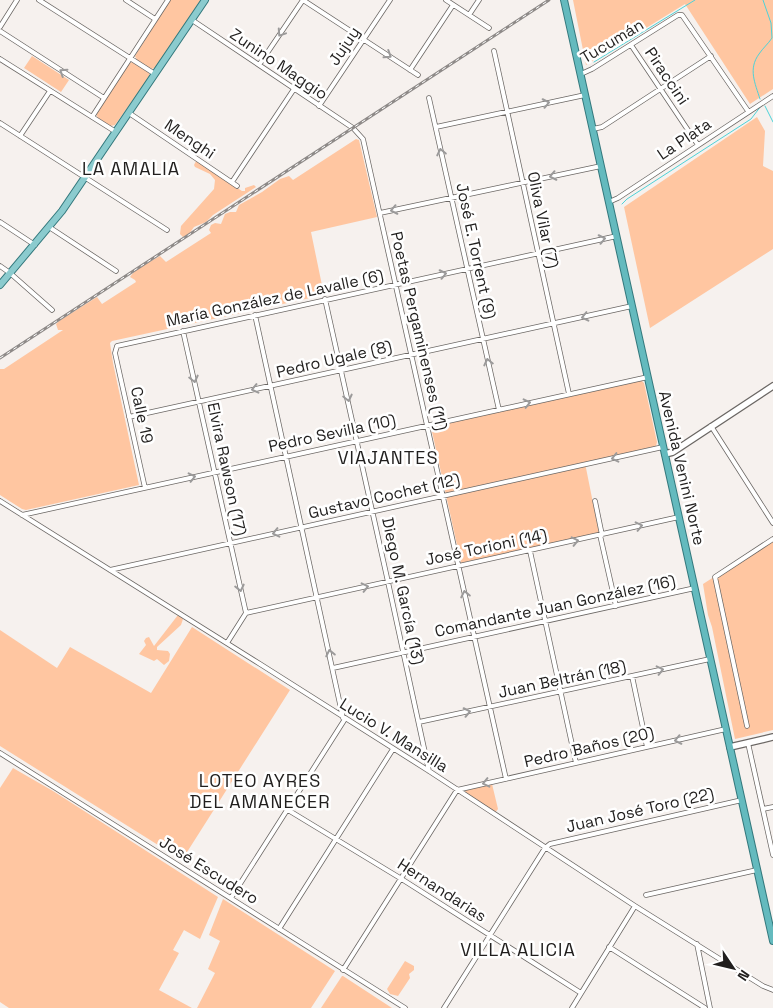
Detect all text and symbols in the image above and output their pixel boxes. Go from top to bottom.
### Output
street label: Tucumán [577,14,647,68]
street label: Jujuy [323,23,365,69]
street label: Zunino Maggio [226,24,332,104]
one-way arrow [278,27,287,36]
street label: Piraccini [640,43,694,109]
one-way arrow [382,49,391,59]
one-way arrow [60,68,69,78]
one-way arrow [542,98,550,109]
street label: La Plata [653,113,715,165]
street label: Menghi [160,114,220,164]
one-way arrow [437,148,447,157]
district label: LA AMALIA [82,157,180,180]
street label: Oliva Vilar (7) [523,170,563,270]
one-way arrow [549,170,558,181]
street label: José E. Torrent (9) [451,181,501,321]
one-way arrow [390,204,399,215]
street label: Poetas Pergaminenses (11) [386,229,452,433]
one-way arrow [598,234,606,245]
street label: María González de Lavalle (6) [164,265,386,331]
one-way arrow [439,269,448,280]
one-way arrow [580,311,589,322]
street label: Pedro Ugale (8) [274,335,394,383]
one-way arrow [483,358,494,367]
one-way arrow [188,374,199,383]
one-way arrow [250,383,259,394]
street label: Calle 19 [126,385,158,445]
street label: Avenida Venini Norte [654,389,710,547]
one-way arrow [342,394,353,403]
one-way arrow [522,399,531,409]
street label: Elvira Rawson (17) [203,400,251,538]
street label: Pedro Sevilla (10) [266,409,398,457]
district label: VIAJANTES [337,446,439,469]
one-way arrow [611,452,620,463]
street label: Gustavo Cochet (12) [306,468,462,524]
one-way arrow [188,472,197,483]
street label: Diego M. García (13) [377,515,429,667]
one-way arrow [635,521,644,532]
street label: José Torioni (14) [423,524,549,570]
one-way arrow [272,527,280,537]
one-way arrow [570,536,579,547]
street label: Comandante Juan González (16) [433,570,677,642]
one-way arrow [361,582,370,593]
one-way arrow [234,584,245,593]
one-way arrow [460,590,471,599]
one-way arrow [325,648,336,657]
street label: Juan Beltrán (18) [496,655,628,703]
one-way arrow [655,666,664,676]
street label: Lucio V. Mansilla [336,693,452,777]
one-way arrow [462,708,471,718]
street label: Pedro Baños (20) [522,722,656,772]
one-way arrow [674,734,683,745]
district label: LOTEO AYRES DEL AMANECER [189,769,331,813]
one-way arrow [481,777,490,788]
street label: Juan José Toro (22) [564,783,716,837]
street label: José Escudero [155,831,263,909]
street label: Hernandarias [394,853,490,927]
district label: VILLA ALICIA [460,938,576,961]
north arrow [708,943,758,993]
text: N [734,966,754,984]

